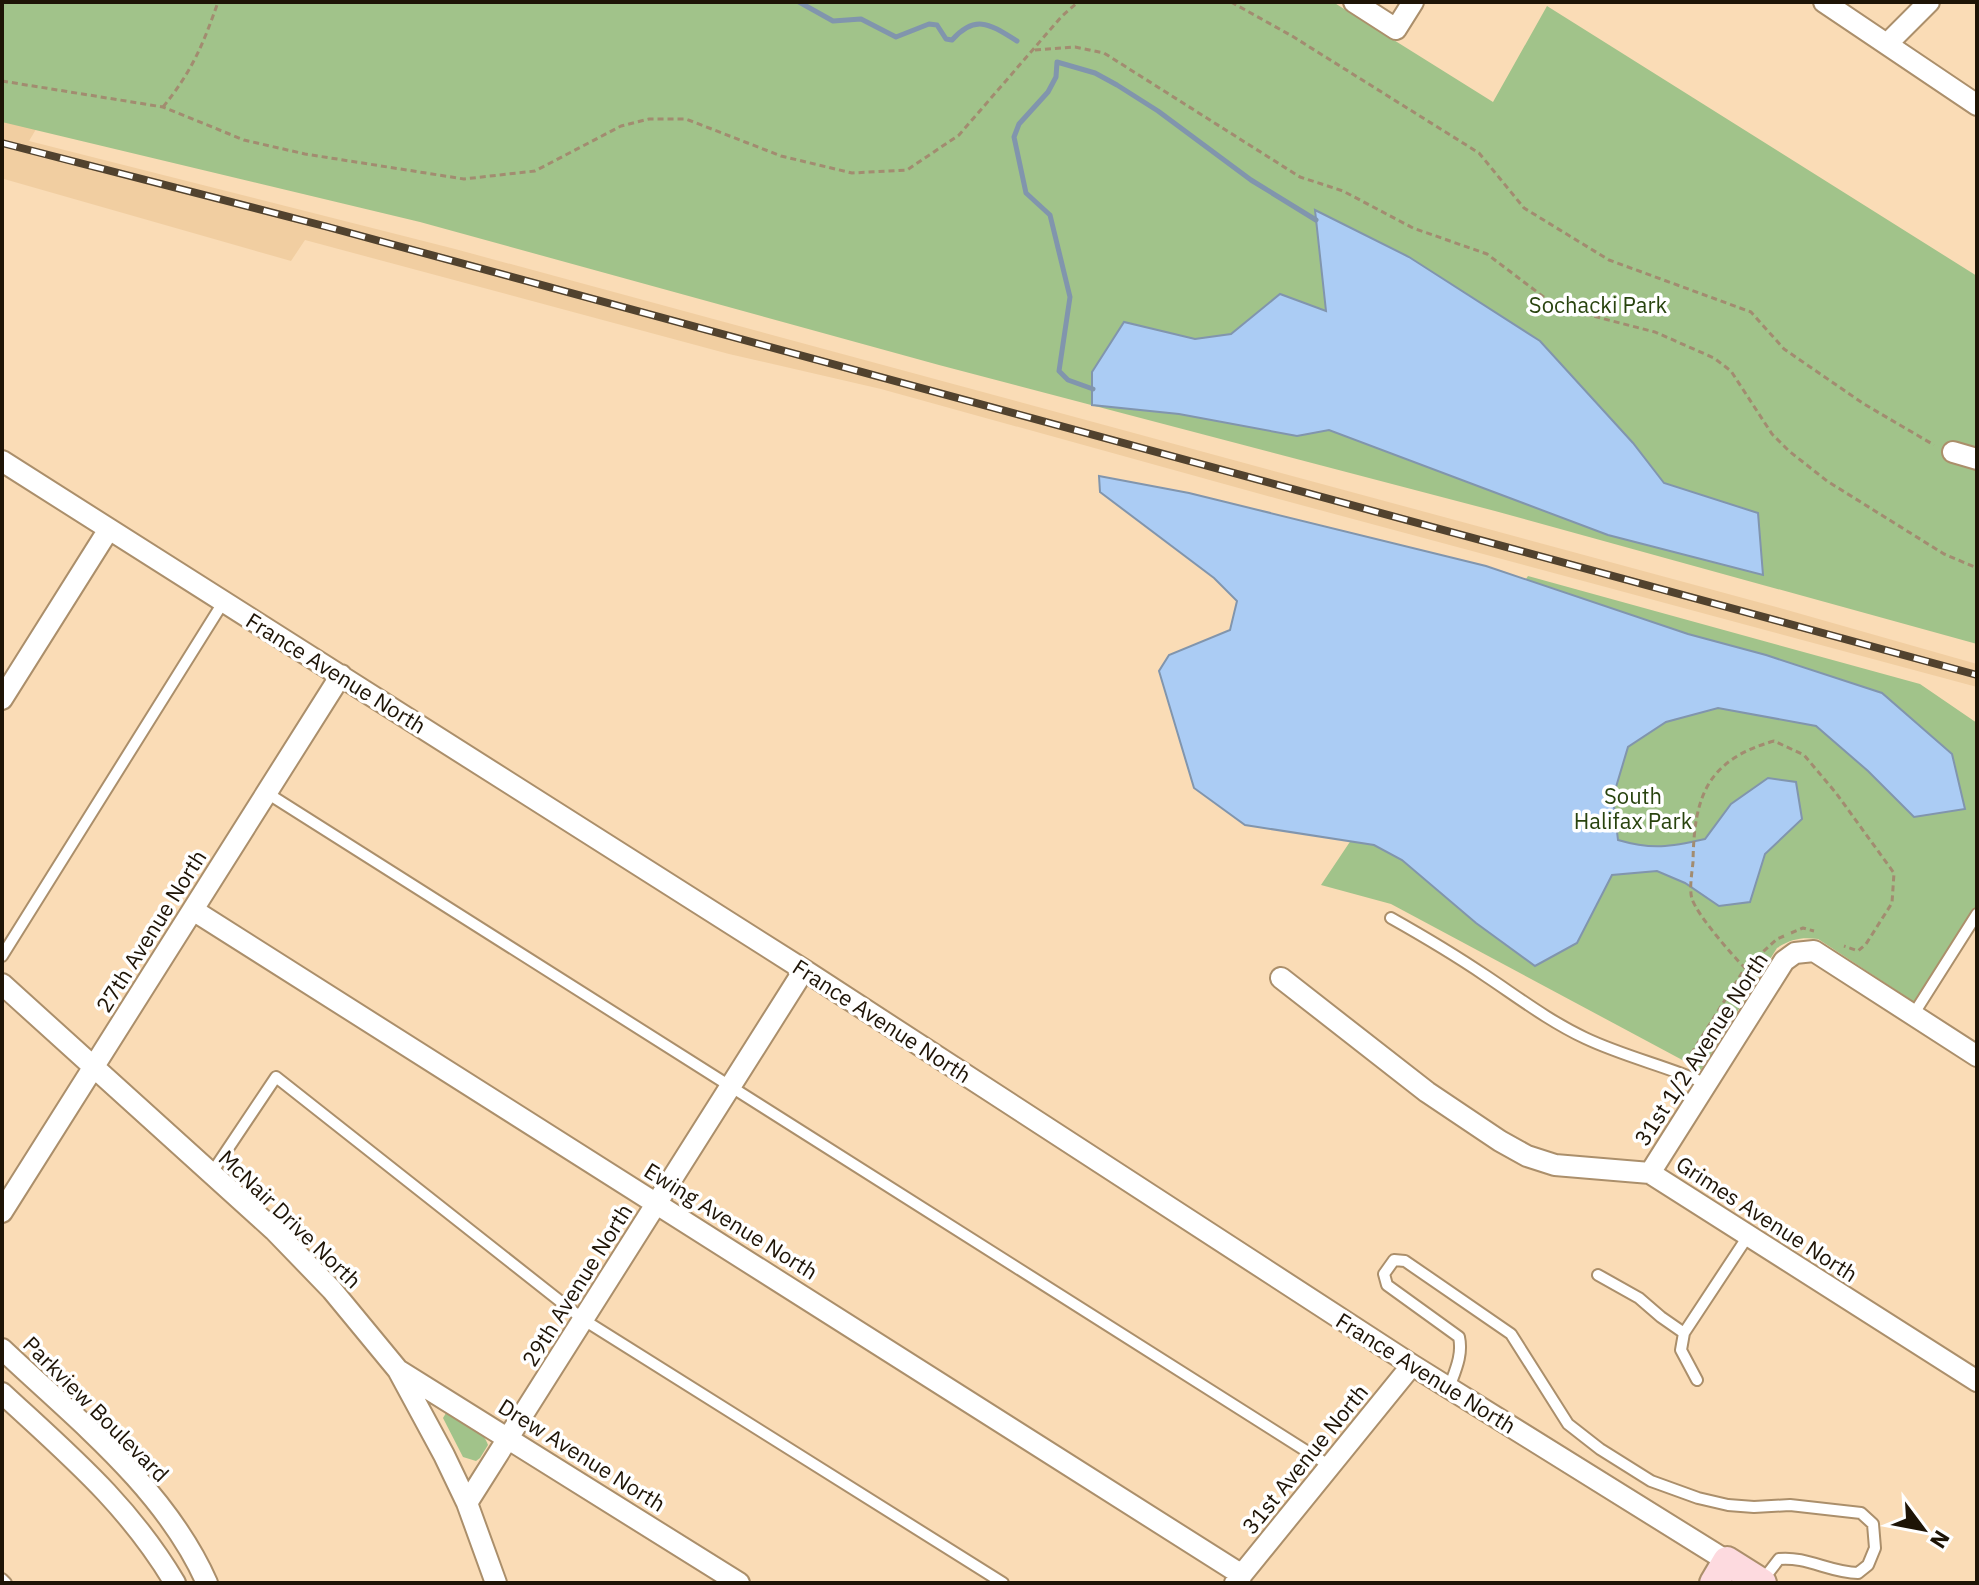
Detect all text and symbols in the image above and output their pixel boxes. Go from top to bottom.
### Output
park label: Sochacki Park [1529,290,1668,319]
street label: France Avenue North [241,605,432,740]
park label: South Halifax Park [1574,781,1693,835]
street label: 27th Avenue North [89,844,212,1018]
street label: 31st 1/2 Avenue North [1627,947,1774,1151]
street label: France Avenue North [787,952,977,1089]
street label: McNair Drive North [213,1143,368,1294]
street label: Grimes Avenue North [1671,1149,1864,1288]
street label: Ewing Avenue North [639,1155,824,1286]
street label: 29th Avenue North [515,1198,638,1372]
street label: France Avenue North [1331,1305,1522,1440]
street label: Parkview Boulevard [17,1330,175,1488]
street label: 31st Avenue North [1235,1378,1374,1540]
street label: Drew Avenue North [493,1391,671,1518]
north arrow [1883,1489,1963,1569]
text: N [1924,1525,1957,1554]

